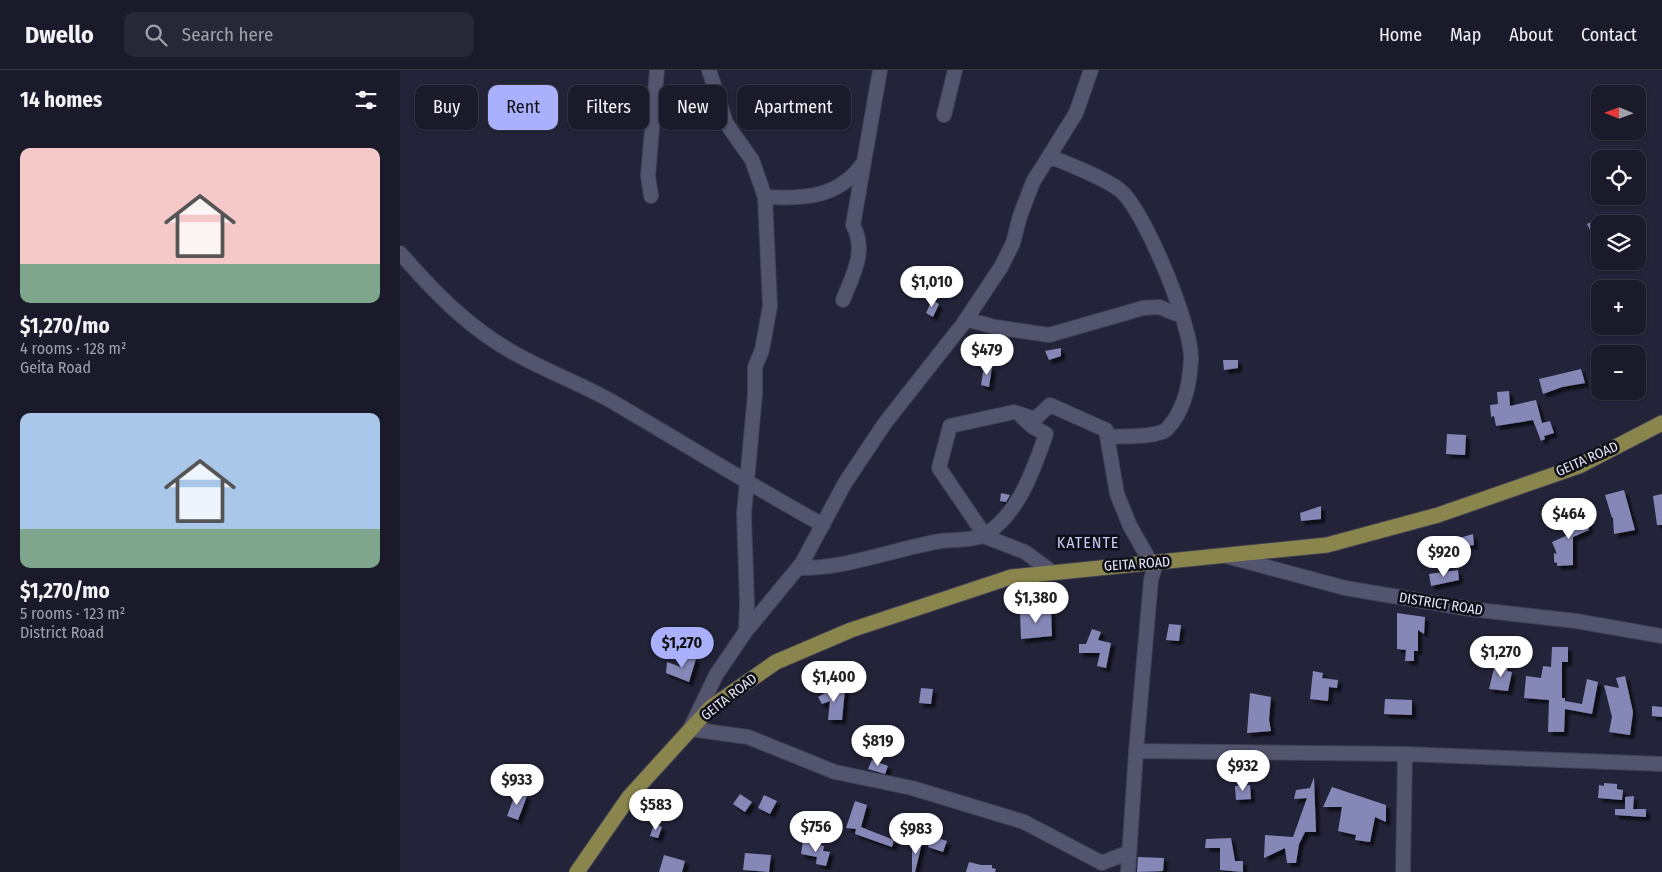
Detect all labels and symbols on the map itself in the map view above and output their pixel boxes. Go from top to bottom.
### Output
north arrow [1591,85,1646,140]
pin: $1,010 [891,266,973,308]
pin: $479 [957,334,1017,376]
street label: GEITA ROAD [1553,438,1621,480]
pin: $464 [1539,498,1599,540]
district label: KATENTE [1057,533,1119,552]
pin: $920 [1414,536,1474,578]
street label: GEITA ROAD [1103,553,1171,575]
pin: $1,380 [995,582,1077,624]
street label: DISTRICT ROAD [1398,589,1484,619]
pin: $1,270 [641,626,723,669]
pin: $1,270 [1460,636,1542,678]
pin: $1,400 [793,660,875,703]
street label: GEITA ROAD [698,670,760,724]
pin: $819 [848,724,908,767]
pin: $932 [1213,750,1273,792]
pin: $933 [487,764,547,806]
pin: $583 [626,788,686,831]
pin: $756 [786,810,846,853]
pin: $983 [886,812,946,855]

